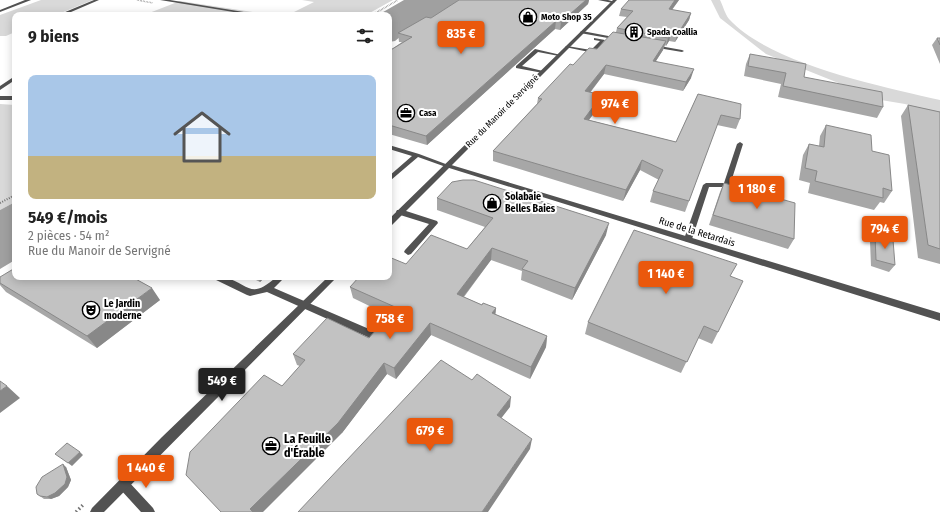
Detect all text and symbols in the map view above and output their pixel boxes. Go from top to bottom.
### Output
shop icon: Moto Shop 35 [518,7,538,27]
place label: Moto Shop 35 [541,12,592,22]
pin: 835 € [433,21,489,55]
building icon: Spada Coallia [624,22,644,42]
icon: filters [354,25,376,47]
text: 9 biens [28,26,79,47]
text: 835 € [446,26,476,41]
place label: Spada Coallia [647,27,698,37]
street label: Rue du Manoir de Servigné [464,72,541,149]
pin: 974 € [587,91,643,125]
text: 974 € [601,96,629,111]
icon: home [166,101,238,173]
office icon: Casa [396,103,416,123]
place label: Casa [419,108,437,118]
pin: 1 180 € [720,176,794,210]
text: 1 180 € [738,181,776,196]
place label: Solabaie Belles Baies [505,191,556,215]
shop icon: Solabaie Belles Baies [482,193,502,213]
text: 549 €/mois [28,207,108,228]
street label: Rue de la Retardais [657,215,737,249]
pin: 794 € [857,216,913,250]
text: 794 € [871,221,899,236]
text: 2 pièces · 54 m² [28,228,110,243]
text: Rue du Manoir de Servigné [28,243,171,258]
pin: 1 140 € [629,261,703,295]
text: 1 140 € [647,266,685,281]
place label: Le Jardin moderne [104,298,141,322]
theatre icon: Le Jardin moderne [81,300,101,320]
pin: 758 € [362,306,418,340]
text: 758 € [376,311,404,326]
pin: 549 € [194,368,250,402]
text: 549 € [207,373,237,388]
pin: 679 € [402,418,458,452]
text: 679 € [416,423,444,438]
place label: La Feuille d'Érable [284,432,331,460]
office icon: La Feuille d'Érable [261,436,281,456]
pin: 1 440 € [109,455,183,489]
text: 1 440 € [127,460,165,475]

